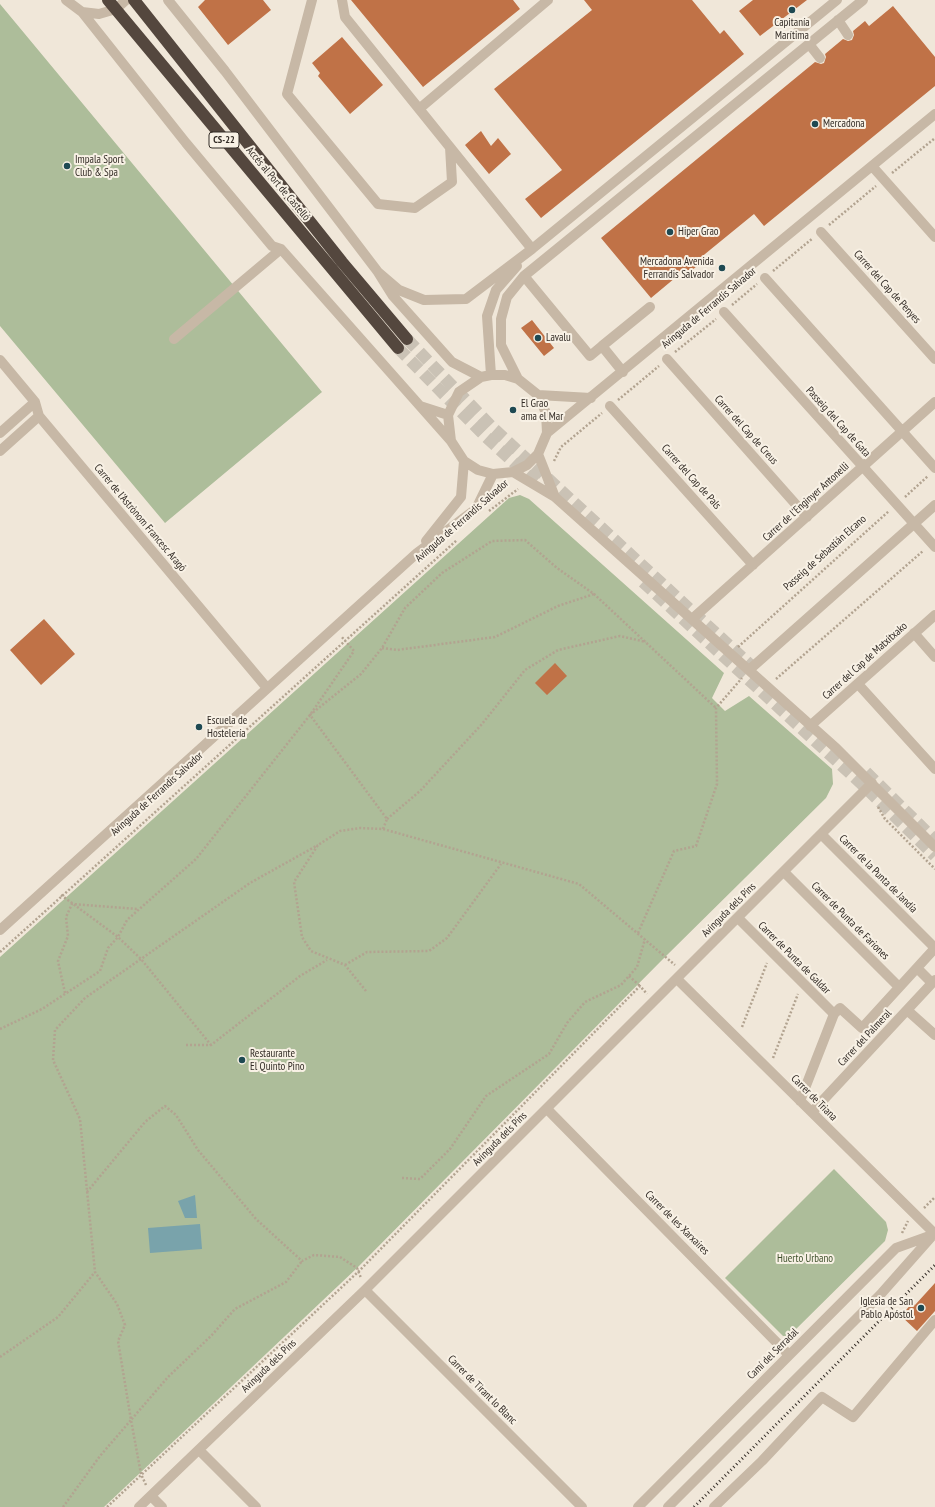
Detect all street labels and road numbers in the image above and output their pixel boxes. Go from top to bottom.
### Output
road number: CS-22 [209,132,239,148]
street label: Accés al Port de Castelló [243,144,313,224]
street label: Carrer del Cap de Penyes [851,248,923,326]
street label: Avinguda de Ferrandis Salvador [659,265,759,351]
street label: Passeig del Cap de Gata [803,384,873,460]
street label: Carrer del Cap de Creus [712,393,780,467]
street label: Carrer del Cap de Pals [658,442,724,512]
street label: Carrer de l'Enginyer Antonelli [760,460,852,544]
street label: Carrer de l'Astrònom Francesc Aragó [91,462,189,574]
street label: Avinguda de Ferrandis Salvador [413,477,511,565]
street label: Passeig de Sebastián Elcano [781,512,869,594]
street label: Carrer del Cap de Matxitxako [820,619,910,703]
street label: Avinguda de Ferrandis Salvador [108,749,206,839]
street label: Carrer de la Punta de Jandía [836,832,920,916]
street label: Carrer de Punta de Fariones [808,879,892,963]
street label: Avinguda dels Pins [699,880,759,940]
street label: Carrer de Punta de Galdar [755,919,833,997]
street label: Carrer del Palmeral [835,1007,895,1069]
street label: Carrer de Triana [788,1072,840,1124]
street label: Avinguda dels Pins [470,1109,530,1169]
street label: Carrer de les Xarxaires [642,1188,712,1258]
street label: Camí del Serradal [745,1326,801,1382]
street label: Avinguda dels Pins [239,1337,299,1395]
street label: Carrer de Tirant lo Blanc [445,1353,519,1427]

